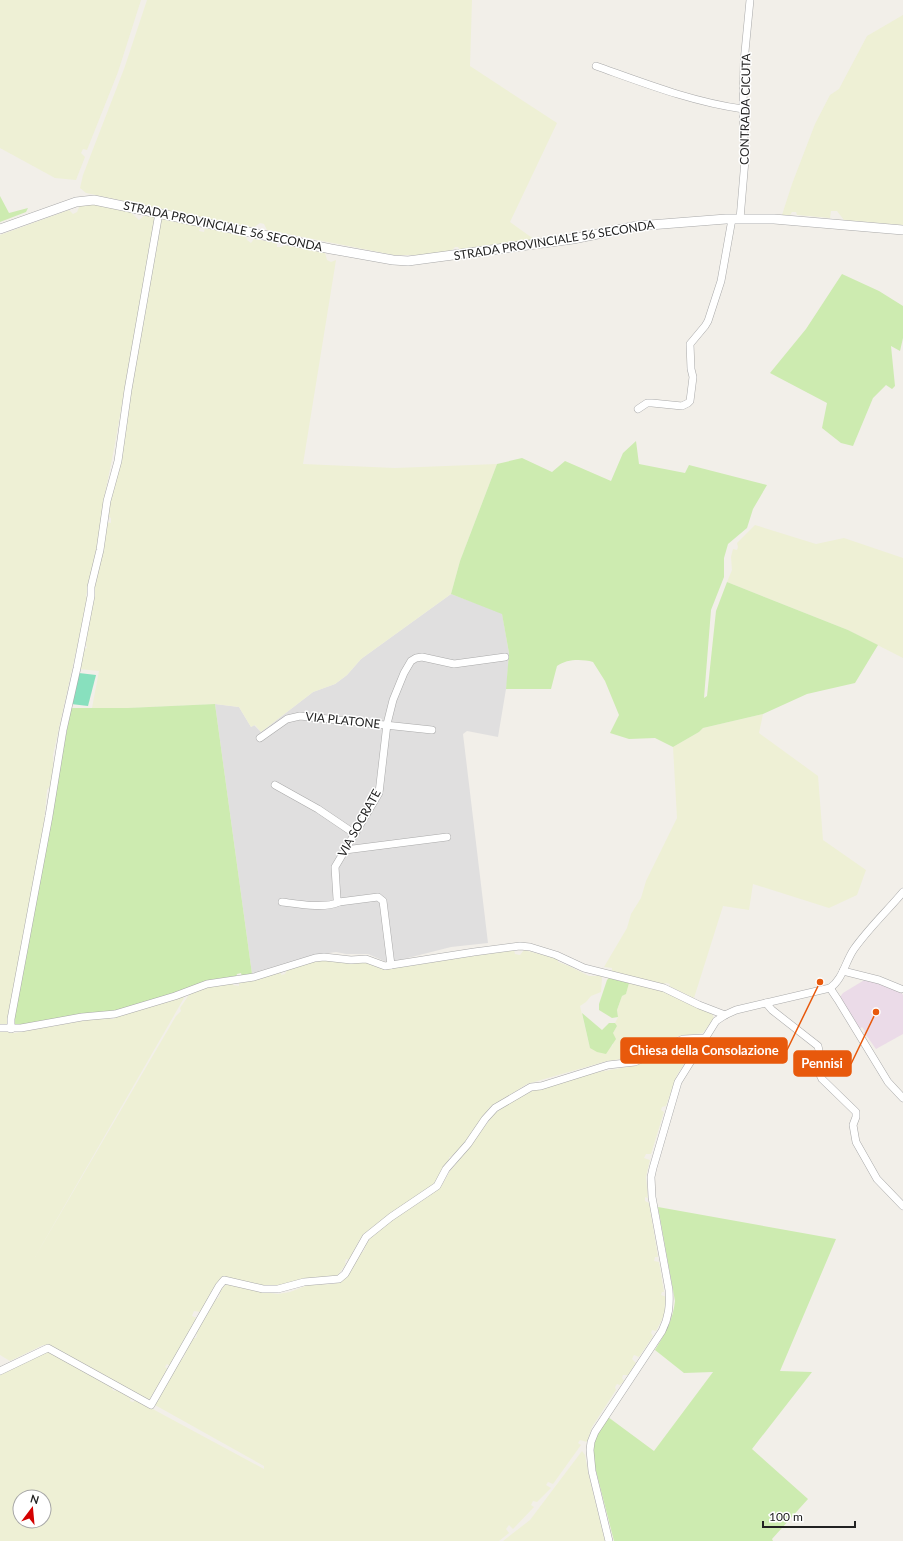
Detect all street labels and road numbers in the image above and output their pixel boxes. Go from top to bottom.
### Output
street label: CONTRADA CICUTA [737,52,753,165]
street label: STRADA PROVINCIALE 56 SECONDA [122,198,325,255]
street label: STRADA PROVINCIALE 56 SECONDA [453,217,656,263]
street label: VIA PLATONE [305,709,381,731]
street label: VIA SOCRATE [334,786,384,860]

